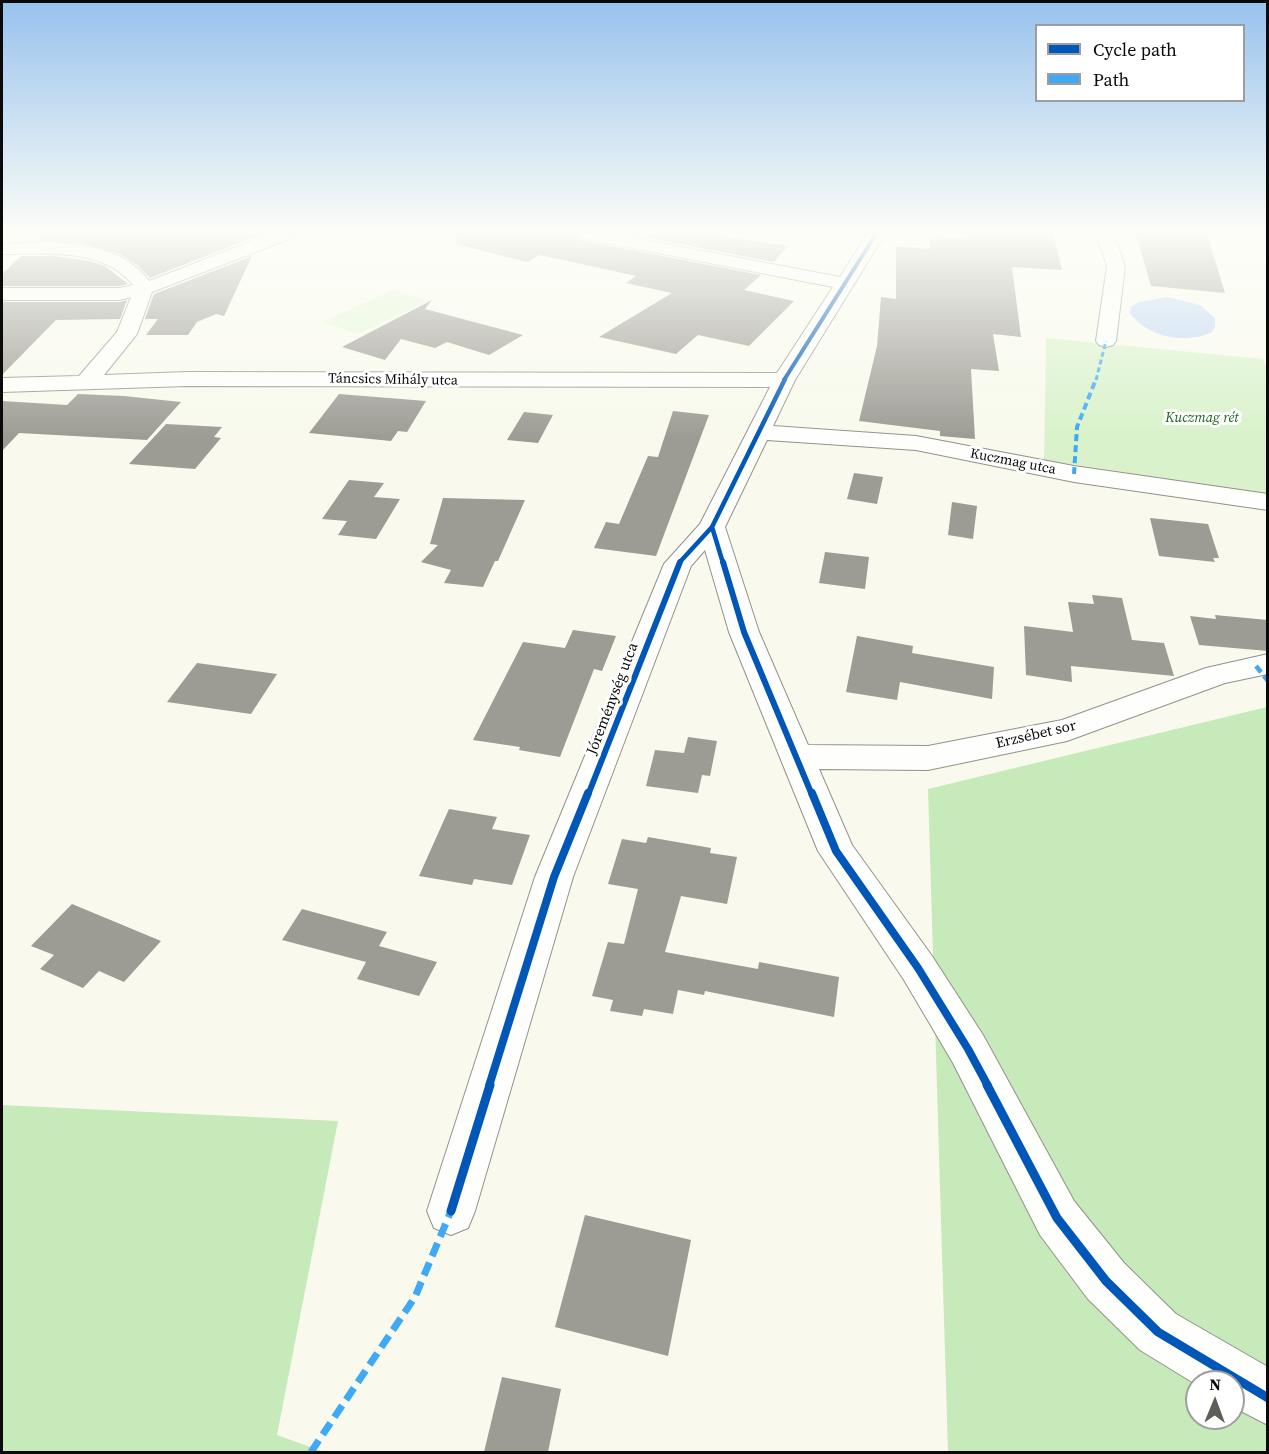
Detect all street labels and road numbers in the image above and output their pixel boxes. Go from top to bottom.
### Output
street label: Táncsics Mihály utca [328,370,458,390]
street label: Kuczmag utca [969,445,1057,479]
street label: Jóreménység utca [583,640,643,758]
street label: Erzsébet sor [994,717,1078,753]

